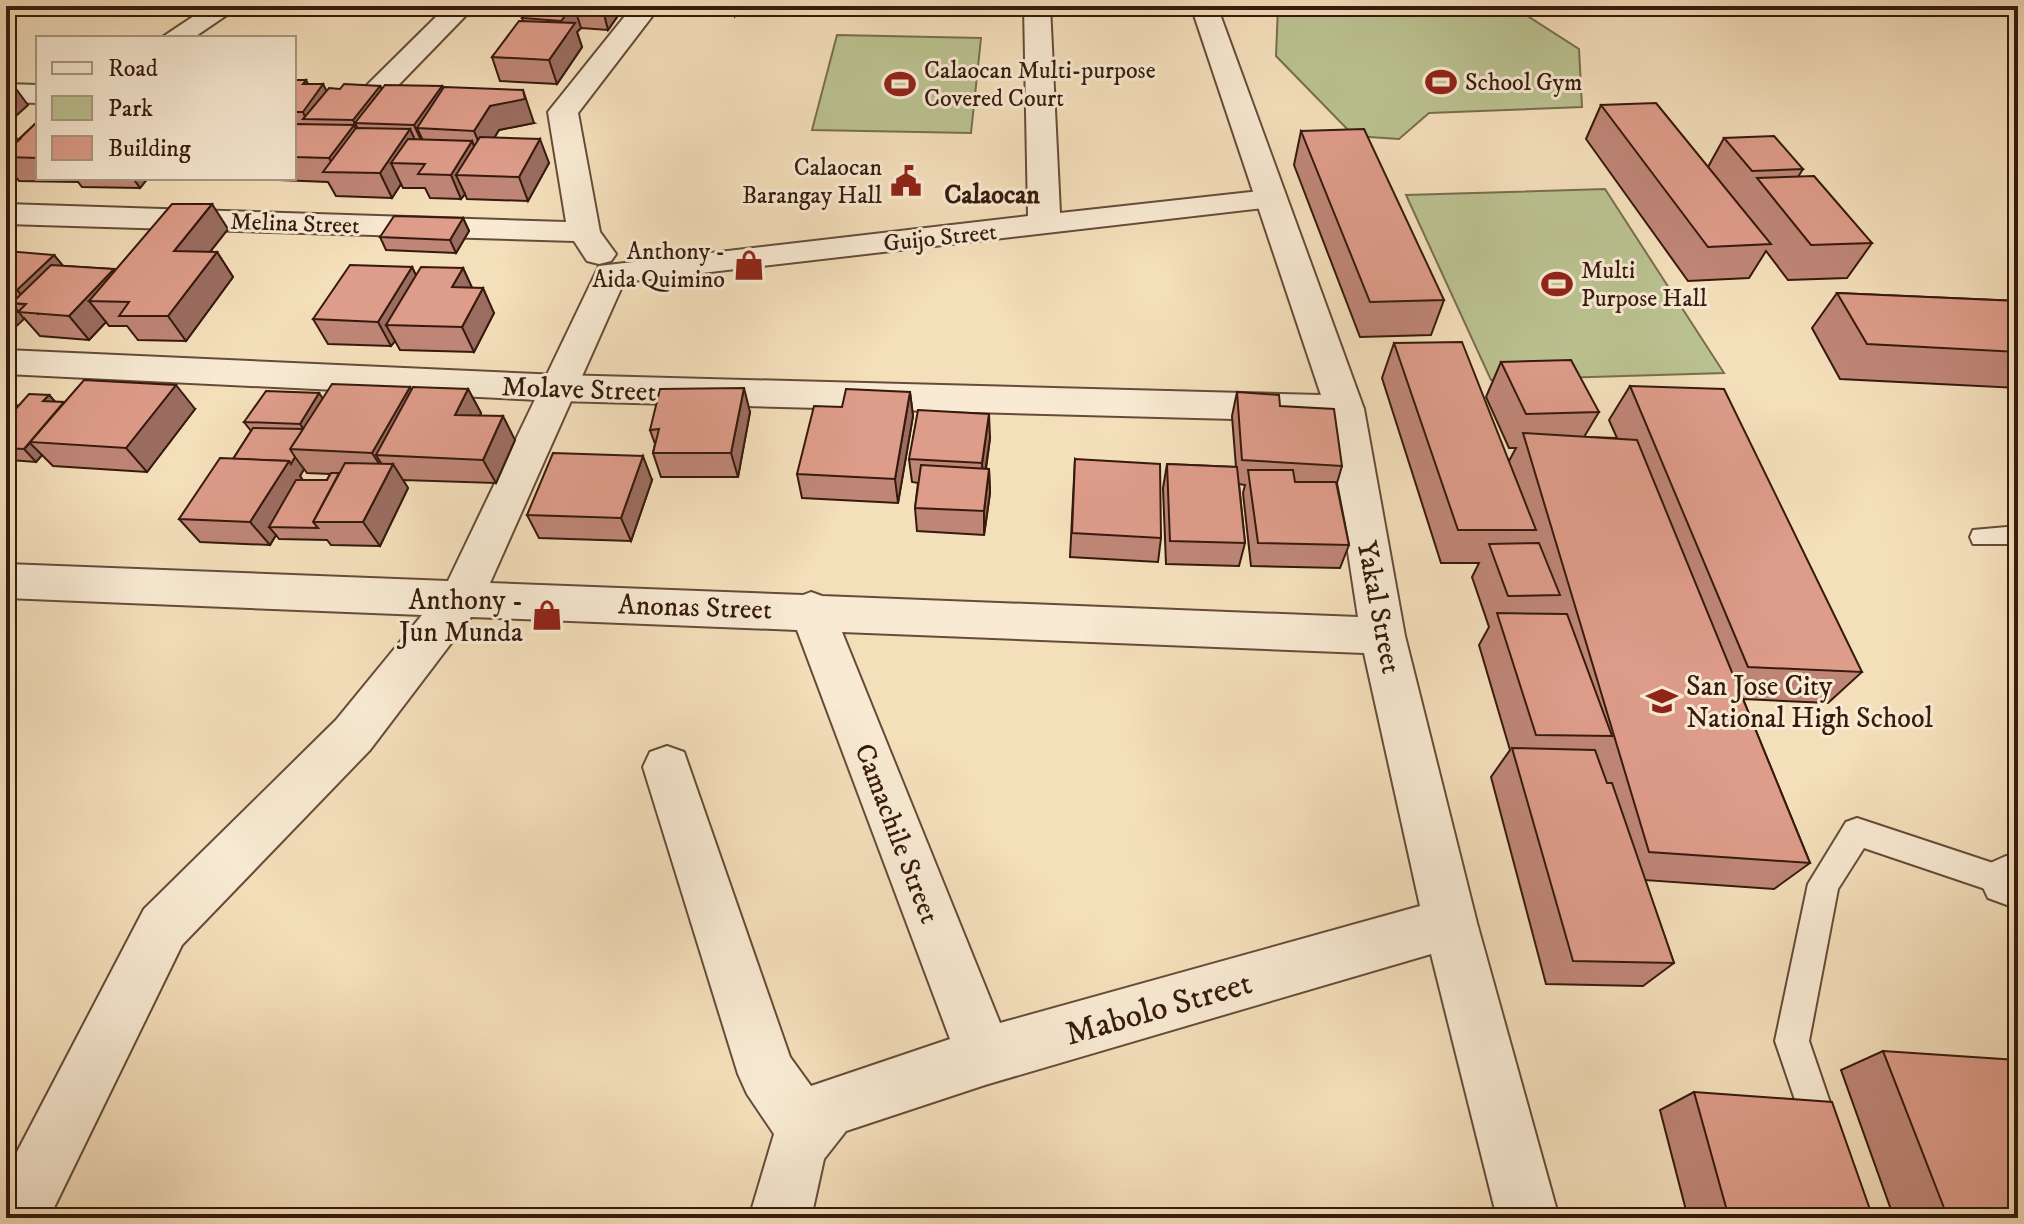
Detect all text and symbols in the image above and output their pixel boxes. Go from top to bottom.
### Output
legend [36,36,296,180]
text: Road [108,54,158,84]
place label: Calaocan Multi-purpose Covered Court [924,56,1156,114]
sports icon: School Gym [1424,65,1458,99]
sports icon: Calaocan Multi-purpose Covered Court [883,67,917,101]
place label: School Gym [1465,68,1582,98]
text: Park [108,94,153,124]
text: Building [108,134,191,164]
place label: Calaocan Barangay Hall [742,153,883,211]
public building icon: Calaocan Barangay Hall [889,164,923,198]
district label: Calaocan [944,179,1040,212]
street label: Melina Street [230,207,361,241]
street label: Guijo Street [882,217,999,259]
place label: Anthony - Aida Quimino [592,237,725,295]
shop icon: Anthony - Aida Quimino [732,248,766,282]
place label: Multi Purpose Hall [1581,256,1708,314]
sports icon: Multi Purpose Hall [1540,267,1574,301]
street label: Molave Street [501,369,657,410]
street label: Yakal Street [1349,538,1409,677]
place label: Anthony - Jun Munda [396,583,523,650]
street label: Anonas Street [617,587,773,628]
shop icon: Anthony - Jun Munda [530,598,564,632]
place label: San Jose City National High School [1686,669,1933,736]
school or university icon: San Jose City National High School [1645,684,1679,718]
street label: Camachile Street [846,739,947,928]
street label: Mabolo Street [1060,962,1257,1056]

